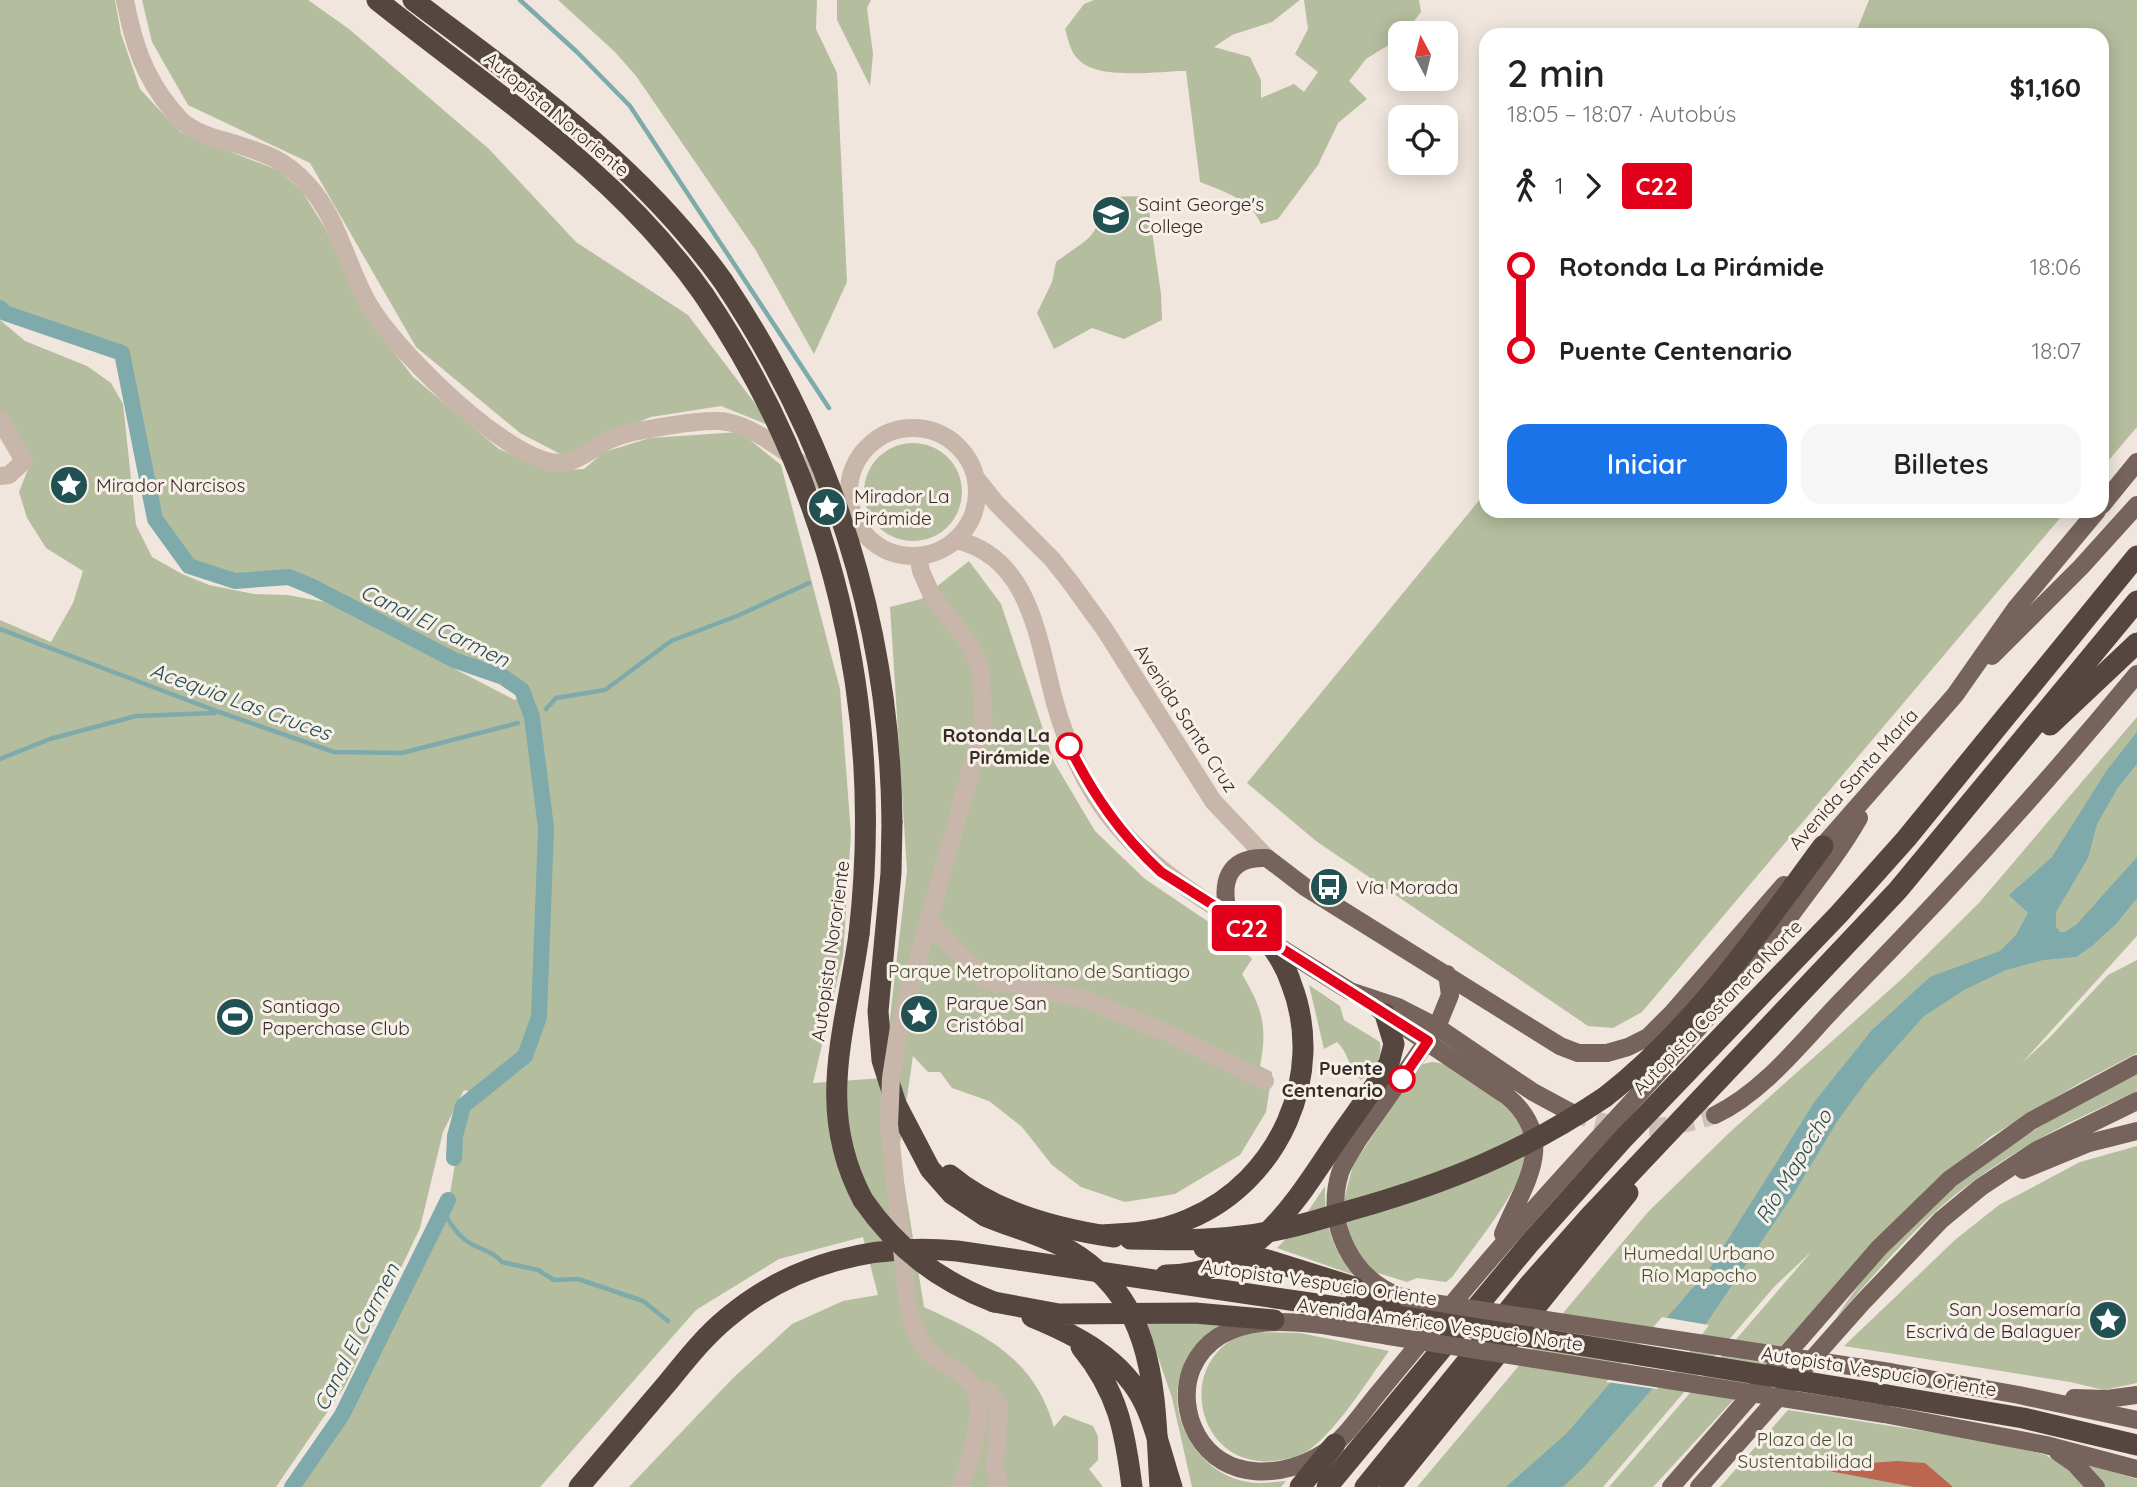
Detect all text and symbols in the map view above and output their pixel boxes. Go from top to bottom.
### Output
north arrow [1388,21,1458,91]
map controls [1388,21,1458,175]
street label: Autopista Nororiente [479,46,635,182]
text: 2 min [1507,49,1605,97]
text: $1,160 [2010,71,2081,104]
text: 18:05 – 18:07 · Autobús [1507,99,1736,128]
button: locate [1388,105,1458,175]
icon: walk [1507,167,1545,205]
icon: forward [1574,167,1612,205]
text: 1 [1555,171,1564,200]
text: C22 [1636,171,1678,201]
place label: Saint George's College [1138,192,1264,238]
school or university icon: Saint George's College [1090,194,1132,236]
text: Rotonda La Pirámide [1559,250,1824,283]
text: 18:06 [2030,252,2081,281]
text: Puente Centenario [1559,334,1792,367]
text: 18:07 [2032,336,2081,365]
button: Iniciar [1507,424,1787,504]
button: Billetes [1801,424,2081,504]
place icon: Mirador Narcisos [48,464,90,506]
place label: Mirador Narcisos [96,473,245,497]
place label: Mirador La Pirámide [854,484,950,530]
place icon: Mirador La Pirámide [806,486,848,528]
water label: Canal El Carmen [356,578,514,673]
street label: Avenida Santa Cruz [1129,639,1243,797]
water label: Acequia Las Cruces [147,656,336,746]
street label: Avenida Santa María [1783,703,1923,855]
place label: Rotonda La Pirámide [943,723,1050,769]
marker: Rotonda La Pirámide [1056,733,1082,759]
street label: Autopista Nororiente [805,859,855,1043]
bus stop icon: Vía Morada [1308,866,1350,908]
place label: Vía Morada [1356,875,1458,899]
line badge: C22 [1207,905,1287,951]
text: C22 [1226,913,1268,943]
street label: Autopista Costanera Norte [1627,914,1807,1100]
park label: Parque Metropolitano de Santiago [888,959,1190,983]
place label: Parque San Cristóbal [946,991,1047,1037]
place icon: Parque San Cristóbal [898,993,940,1035]
place label: Santiago Paperchase Club [262,994,410,1040]
sports icon: Santiago Paperchase Club [214,996,256,1038]
place label: Puente Centenario [1282,1056,1383,1102]
marker: Puente Centenario [1389,1066,1415,1092]
water label: Río Mapocho [1749,1103,1838,1228]
park label: Humedal Urbano Río Mapocho [1623,1241,1775,1287]
street label: Autopista Vespucio Oriente [1200,1254,1438,1310]
water label: Canal El Carmen [308,1258,405,1415]
street label: Avenida Américo Vespucio Norte [1296,1292,1584,1356]
place label: San Josemaría Escrivá de Balaguer [1906,1297,2082,1343]
place icon: San Josemaría Escrivá de Balaguer [2087,1299,2129,1341]
street label: Autopista Vespucio Oriente [1760,1341,1998,1401]
park label: Plaza de la Sustentabilidad [1738,1427,1872,1473]

